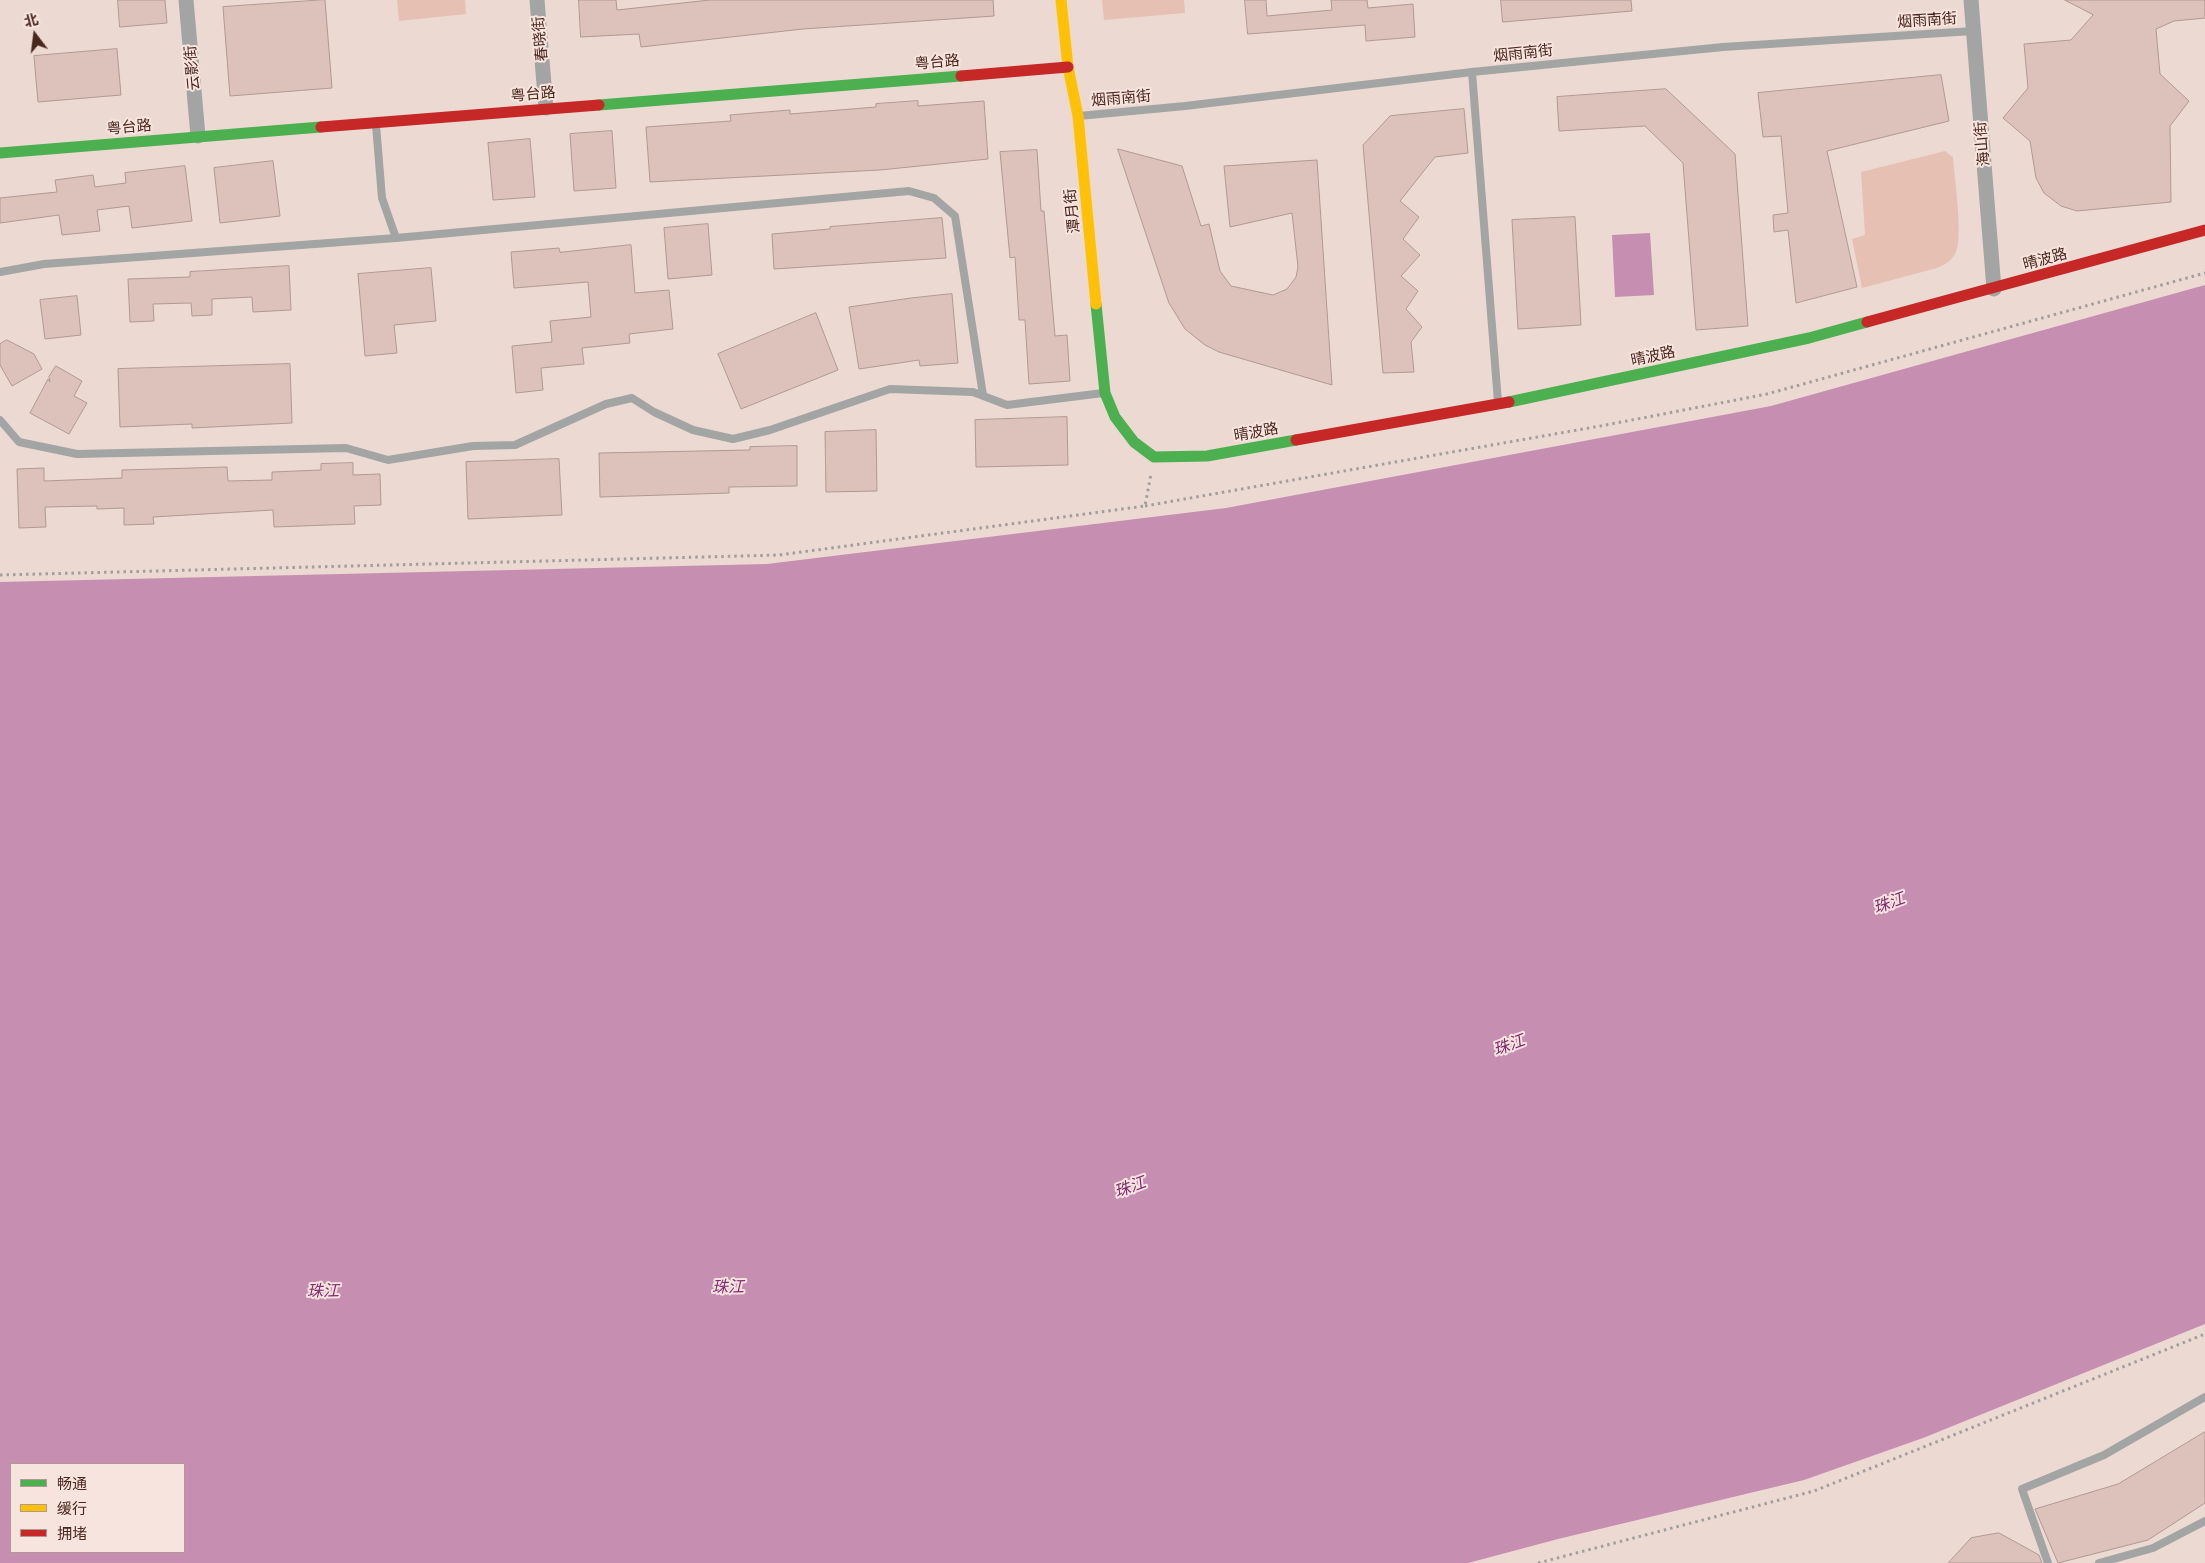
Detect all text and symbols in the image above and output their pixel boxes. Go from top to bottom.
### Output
street label: 烟雨南街 [1896,9,1958,31]
north arrow [10,10,60,60]
text: 北 [22,10,40,30]
street label: 春晓街 [529,16,551,62]
street label: 烟雨南街 [1492,41,1554,65]
street label: 云影街 [181,45,203,91]
street label: 粤台路 [914,51,960,73]
street label: 粤台路 [510,83,556,105]
street label: 烟雨南街 [1090,86,1152,110]
street label: 粤台路 [106,116,152,138]
street label: 海山街 [1971,121,1993,167]
street label: 潭月街 [1061,188,1083,234]
street label: 晴波路 [2021,244,2069,274]
street label: 晴波路 [1629,343,1677,369]
street label: 晴波路 [1232,419,1280,445]
water label: 珠江 [1871,889,1907,917]
water label: 珠江 [1491,1031,1527,1059]
water label: 珠江 [1112,1173,1148,1201]
water label: 珠江 [712,1277,744,1297]
water label: 珠江 [307,1281,339,1301]
legend [10,1463,185,1553]
text: 畅通 [57,1474,87,1492]
text: 缓行 [57,1499,87,1517]
text: 拥堵 [57,1524,87,1542]

